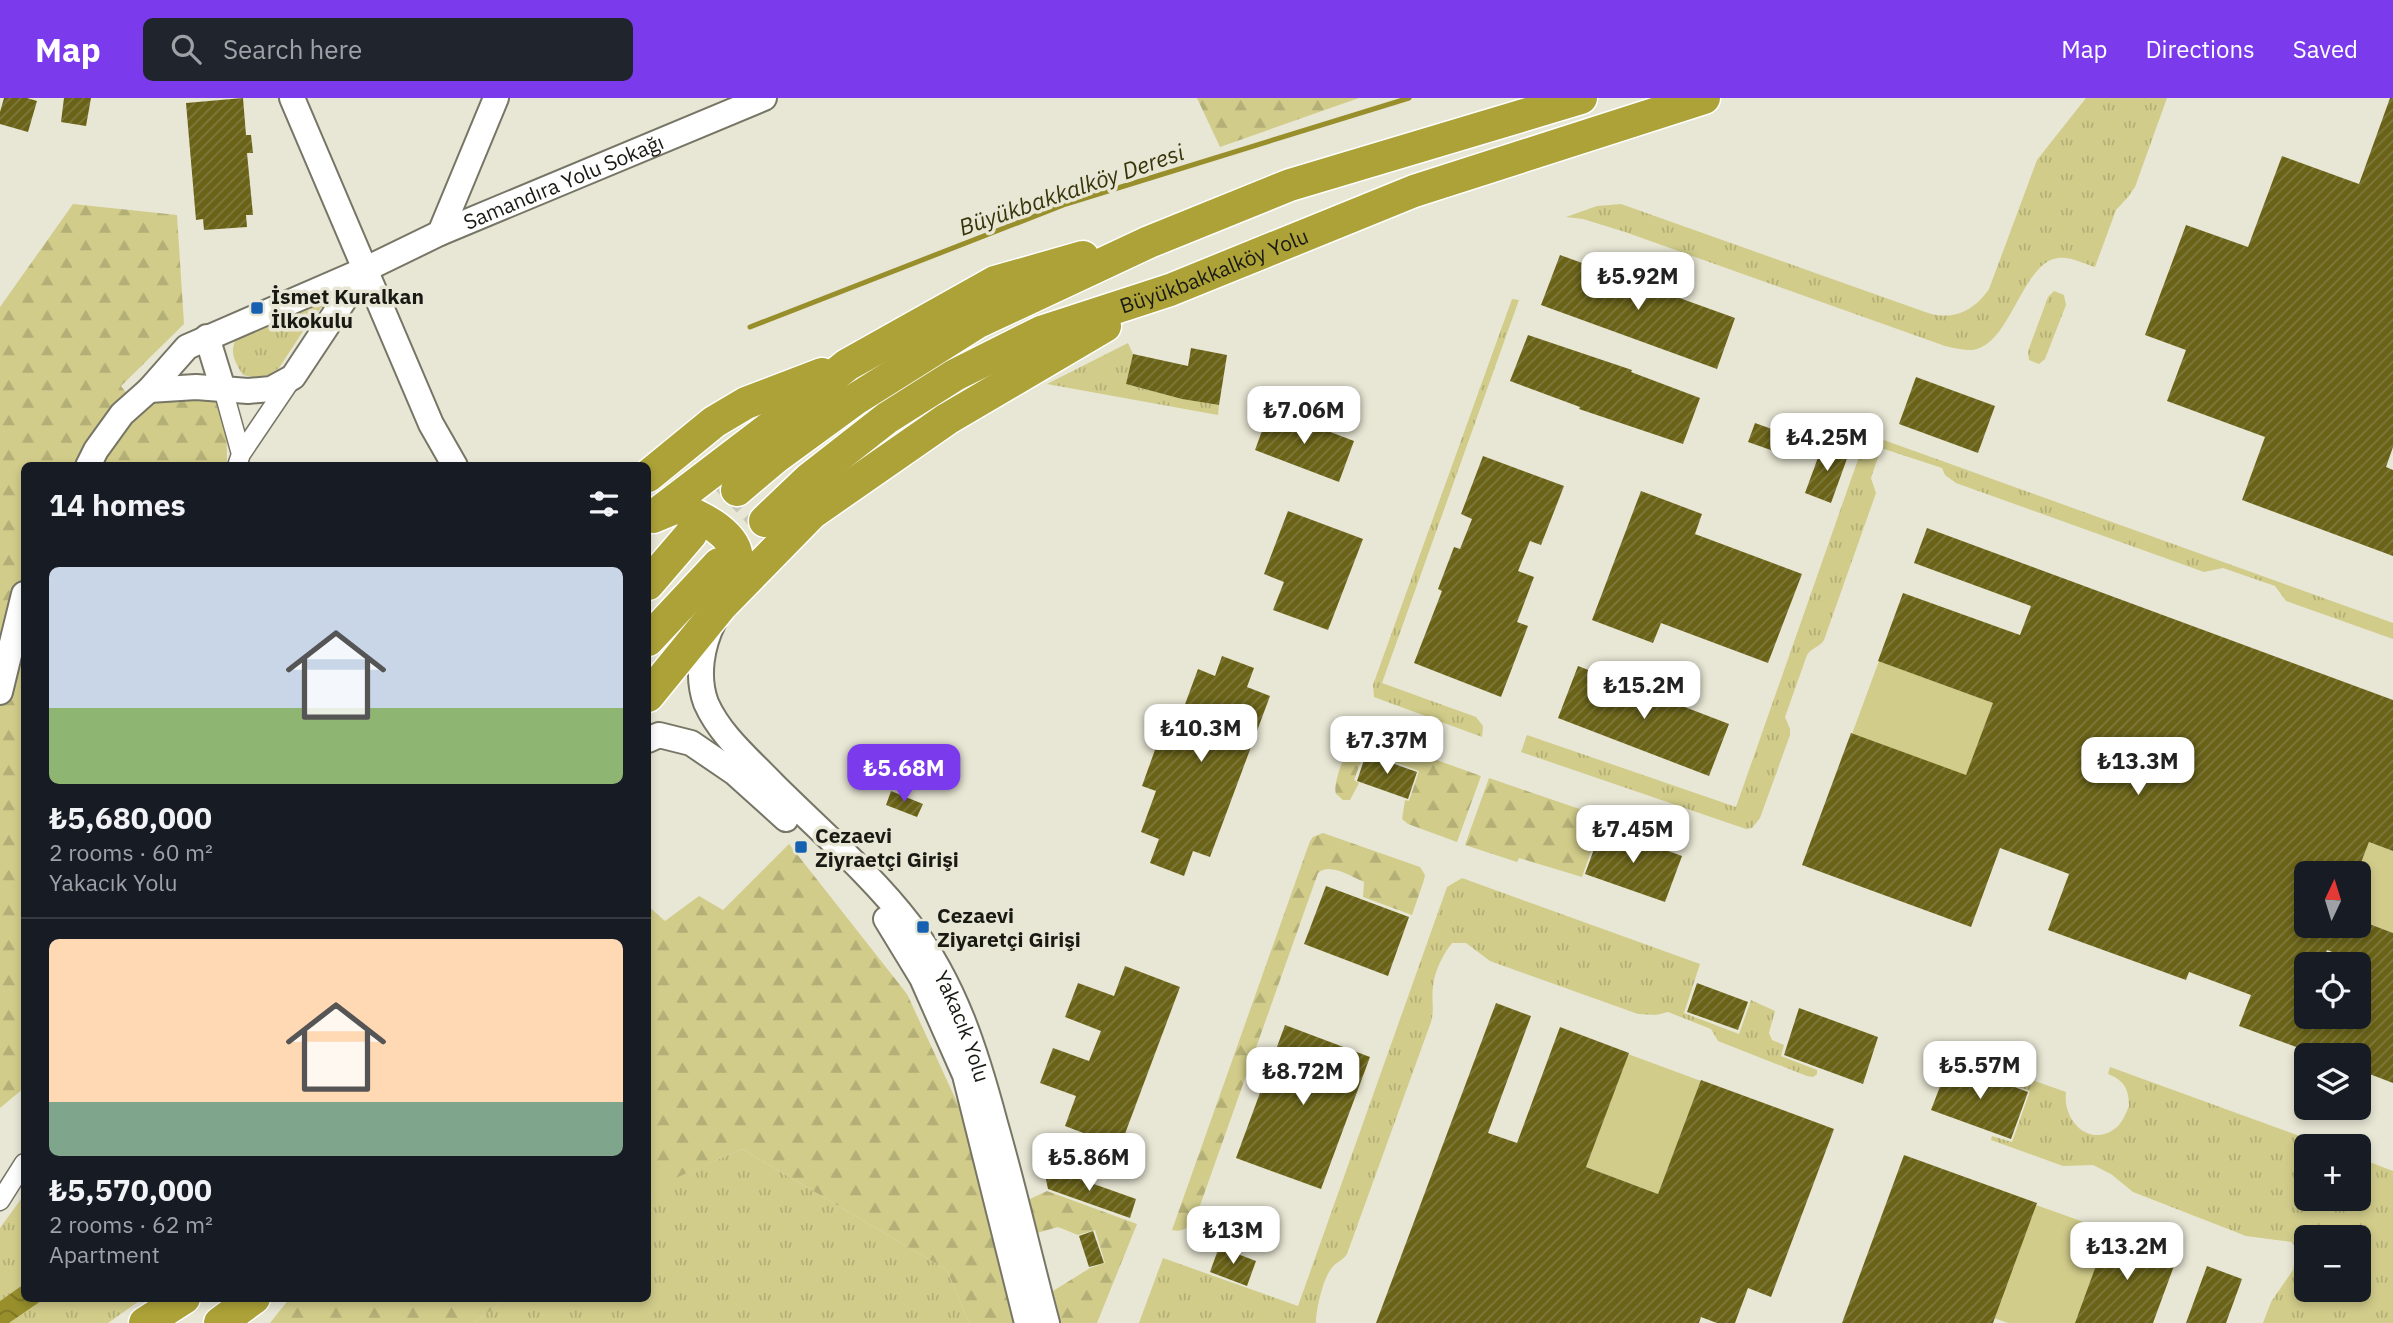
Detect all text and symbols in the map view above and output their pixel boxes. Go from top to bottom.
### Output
search box [143,18,633,81]
text: Map [35,28,101,71]
icon: search [167,30,205,68]
text: Search here [223,32,362,66]
text: Map [2061,33,2107,65]
text: Directions [2145,33,2255,65]
text: Saved [2293,33,2358,65]
street label: Samandıra Yolu Sokağı [459,127,668,236]
water label: Büyükbakkalköy Deresi [954,136,1188,242]
street label: Büyükbakkalköy Yolu [1116,221,1312,319]
pin: ₺5.92M [1581,252,1695,312]
text: ₺5.92M [1597,260,1679,290]
place label: İsmet Kuralkan İlkokulu [271,282,424,334]
marker: İsmet Kuralkan İlkokulu [249,300,265,316]
pin: ₺7.06M [1247,386,1361,446]
text: ₺7.06M [1263,394,1345,424]
pin: ₺4.25M [1770,414,1884,473]
text: ₺4.25M [1786,421,1868,451]
text: 14 homes [49,485,186,524]
icon: filters [585,485,623,523]
icon: home [273,612,399,738]
pin: ₺15.2M [1587,662,1701,721]
text: ₺15.2M [1603,669,1685,699]
pin: ₺10.3M [1144,704,1258,764]
text: ₺10.3M [1160,712,1242,742]
pin: ₺7.37M [1330,716,1444,776]
text: ₺7.37M [1346,724,1428,754]
pin: ₺13.3M [2081,738,2195,797]
pin: ₺5.68M [847,744,961,804]
text: ₺13.3M [2097,745,2179,775]
text: ₺5.68M [863,752,945,782]
text: ₺5,680,000 [49,798,212,837]
pin: ₺7.45M [1576,806,1690,865]
text: ₺7.45M [1592,813,1674,843]
place label: Cezaevi Ziyraetçi Girişi [815,821,959,873]
text: 2 rooms · 60 m² [49,837,213,867]
marker: Cezaevi Ziyraetçi Girişi [793,839,809,855]
north arrow [2294,861,2371,938]
map controls [2294,861,2371,1302]
text: Yakacık Yolu [49,867,178,897]
place label: Cezaevi Ziyaretçi Girişi [937,901,1081,953]
marker: Cezaevi Ziyaretçi Girişi [915,919,931,935]
button: locate [2294,952,2371,1029]
street label: Yakacık Yolu [928,966,997,1085]
icon: home [273,984,399,1110]
pin: ₺5.57M [1923,1042,2037,1101]
button: layers [2294,1043,2371,1120]
pin: ₺8.72M [1246,1048,1360,1107]
text: ₺5.57M [1939,1049,2021,1079]
text: ₺8.72M [1262,1055,1344,1085]
pin: ₺5.86M [1032,1134,1146,1193]
button: + [2294,1134,2371,1211]
text: ₺5.86M [1048,1141,1130,1171]
text: ₺5,570,000 [49,1170,212,1209]
pin: ₺13M [1192,1206,1274,1266]
text: 2 rooms · 62 m² [49,1209,213,1239]
text: ₺13M [1203,1214,1263,1244]
pin: ₺13.2M [2070,1222,2184,1282]
button: − [2294,1225,2371,1302]
text: ₺13.2M [2086,1230,2168,1260]
text: Apartment [49,1239,160,1269]

